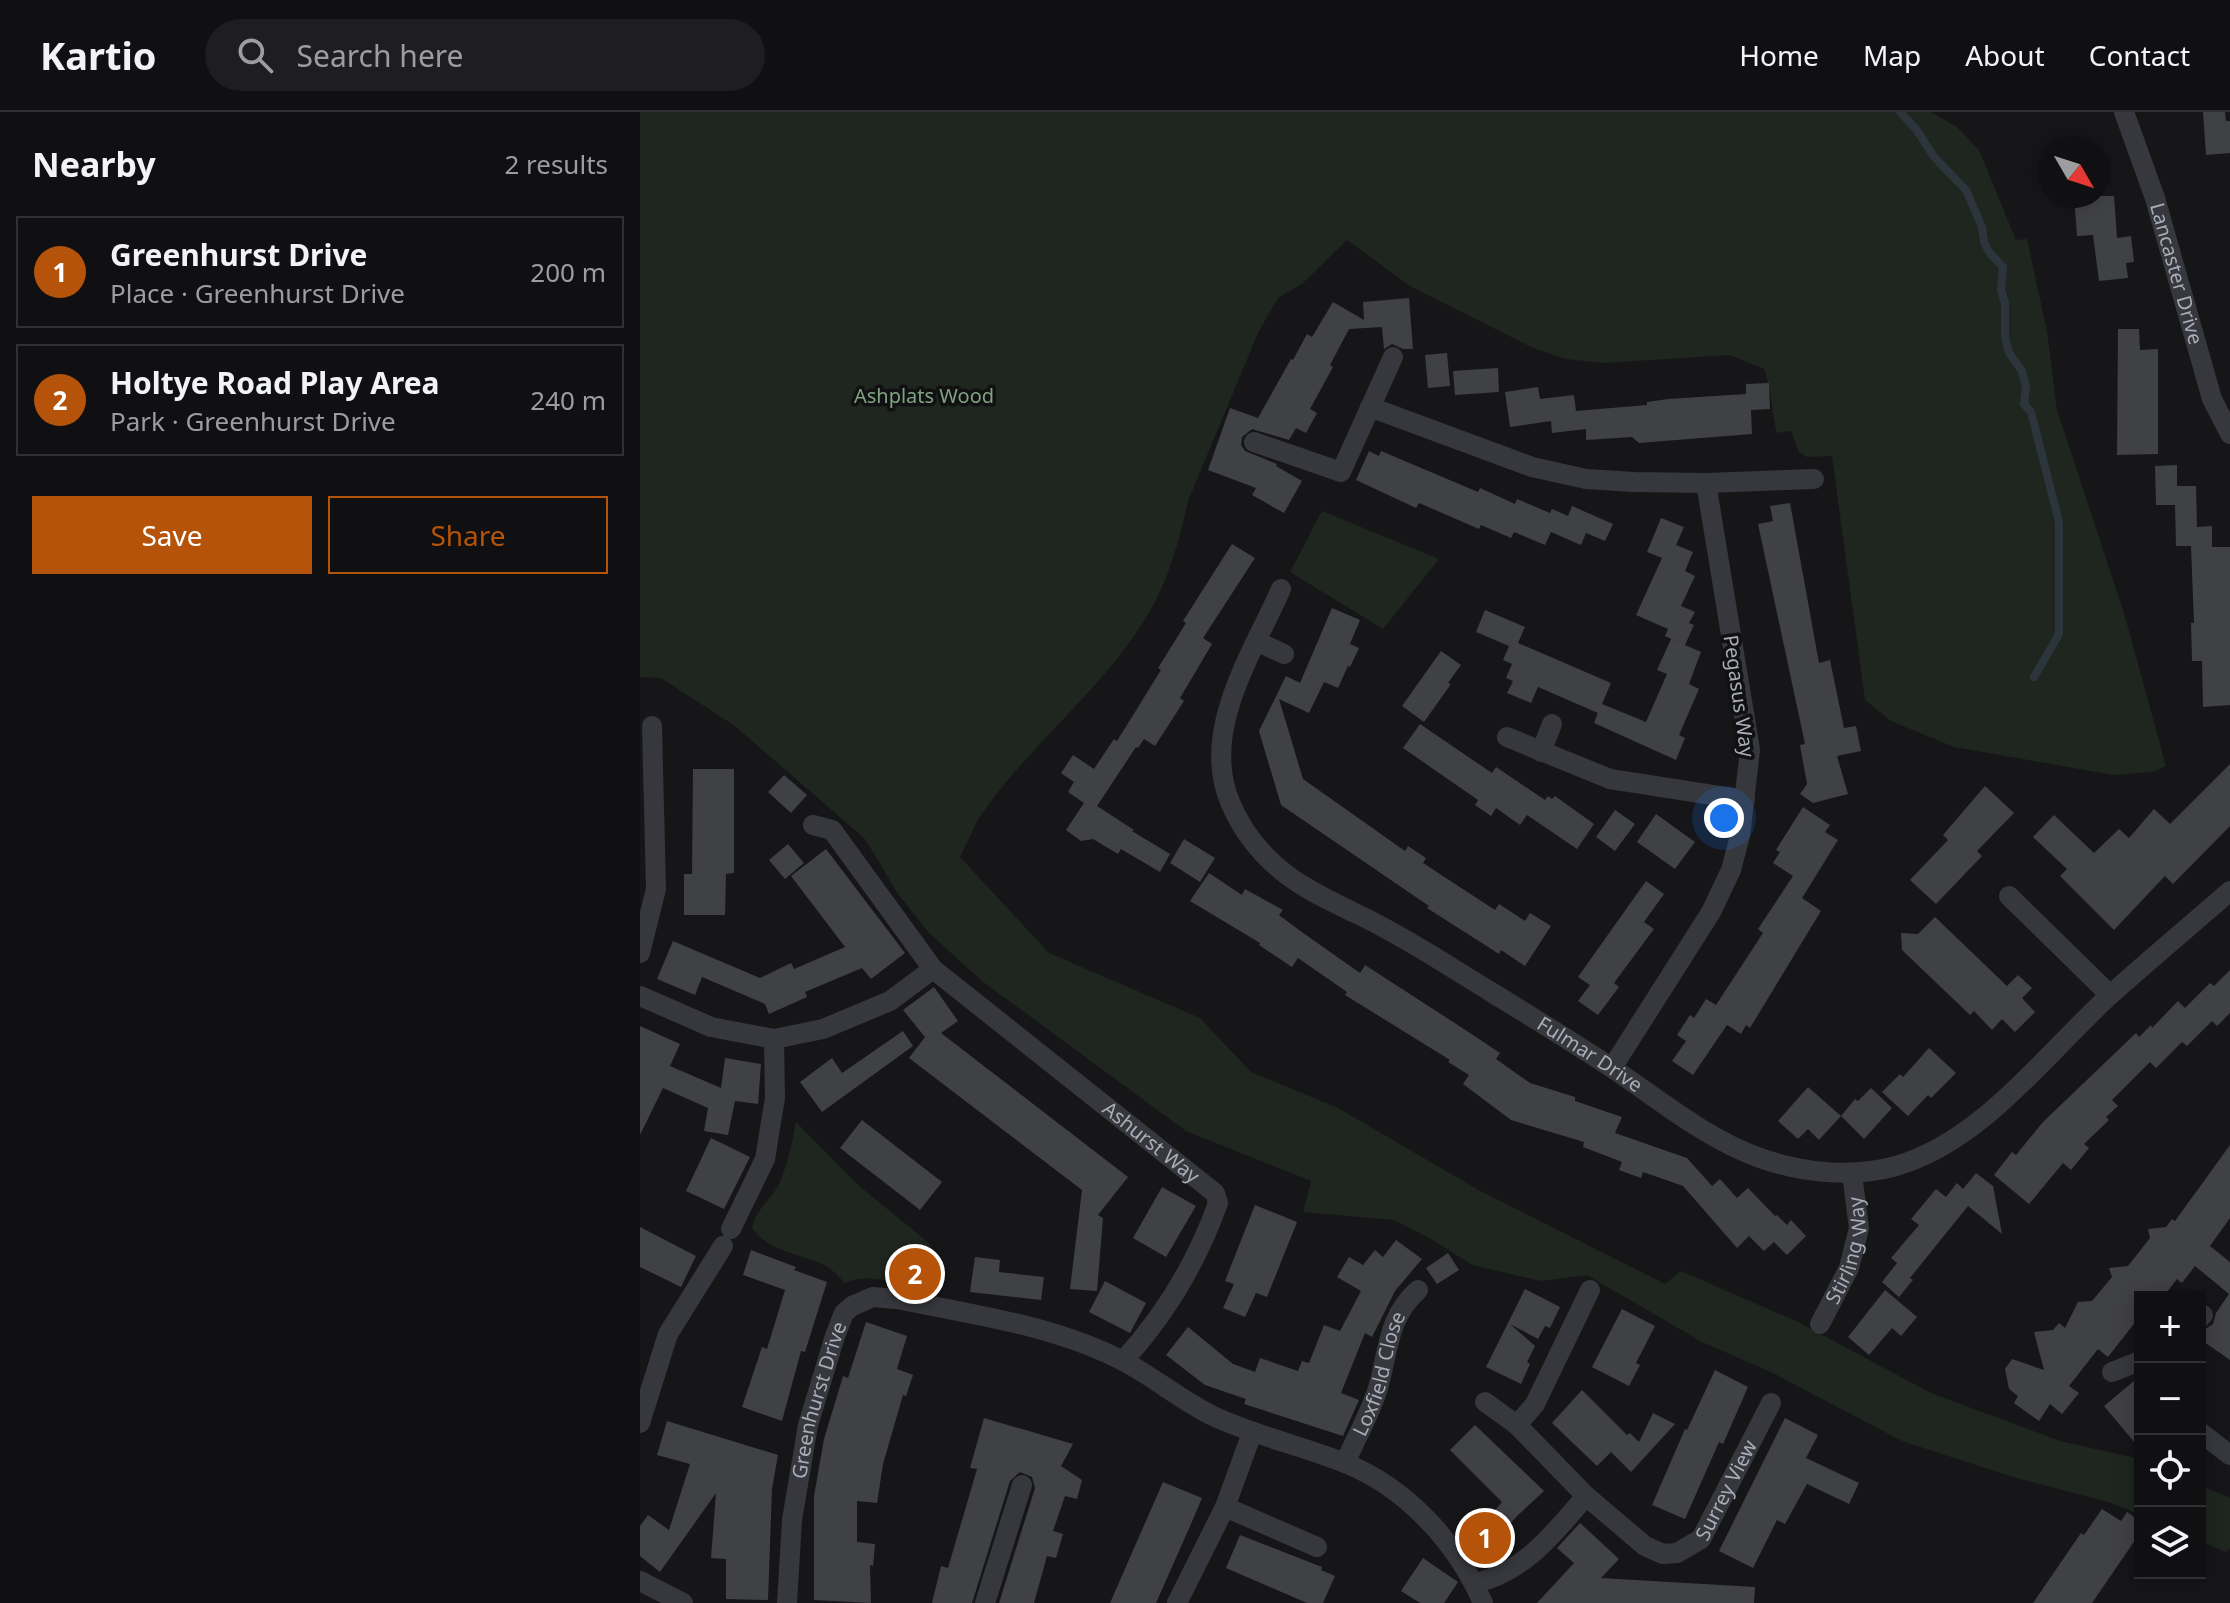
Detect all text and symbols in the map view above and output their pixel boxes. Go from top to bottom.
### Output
search box [205,19,765,91]
text: Kartio [40,29,157,81]
icon: search [233,33,277,77]
text: Search here [297,35,464,76]
text: Home [1739,36,1819,74]
text: Map [1863,36,1921,74]
text: About [1965,36,2045,74]
text: Contact [2089,36,2190,74]
north arrow [2038,136,2110,208]
text: Nearby [32,141,156,187]
text: 2 results [504,146,608,182]
street label: Lancaster Drive [2144,200,2210,347]
text: Greenhurst Drive [110,234,368,275]
text: 1 [53,254,67,290]
text: 200 m [530,254,606,290]
text: Place · Greenhurst Drive [110,275,405,311]
text: Holtye Road Play Area [110,362,440,403]
text: 2 [53,382,67,418]
text: 240 m [530,382,606,418]
park label: Ashplats Wood [854,382,994,409]
text: Park · Greenhurst Drive [110,403,396,439]
button: Save [32,496,312,574]
button: Share [328,496,608,574]
street label: Pegasus Way [1718,633,1762,760]
your location [1704,798,1744,838]
street label: Fulmar Drive [1532,1010,1648,1098]
street label: Ashurst Way [1097,1095,1206,1189]
street label: Stirling Way [1819,1194,1873,1308]
pin: 2 [889,1244,941,1304]
map controls [2134,1291,2206,1579]
button: + [2134,1291,2206,1363]
street label: Loxfield Close [1346,1306,1411,1440]
street label: Greenhurst Drive [785,1317,852,1481]
button: − [2134,1363,2206,1435]
street label: Surrey View [1689,1435,1763,1545]
button: locate [2134,1435,2206,1507]
button: layers [2134,1507,2206,1579]
pin: 1 [1459,1508,1511,1568]

